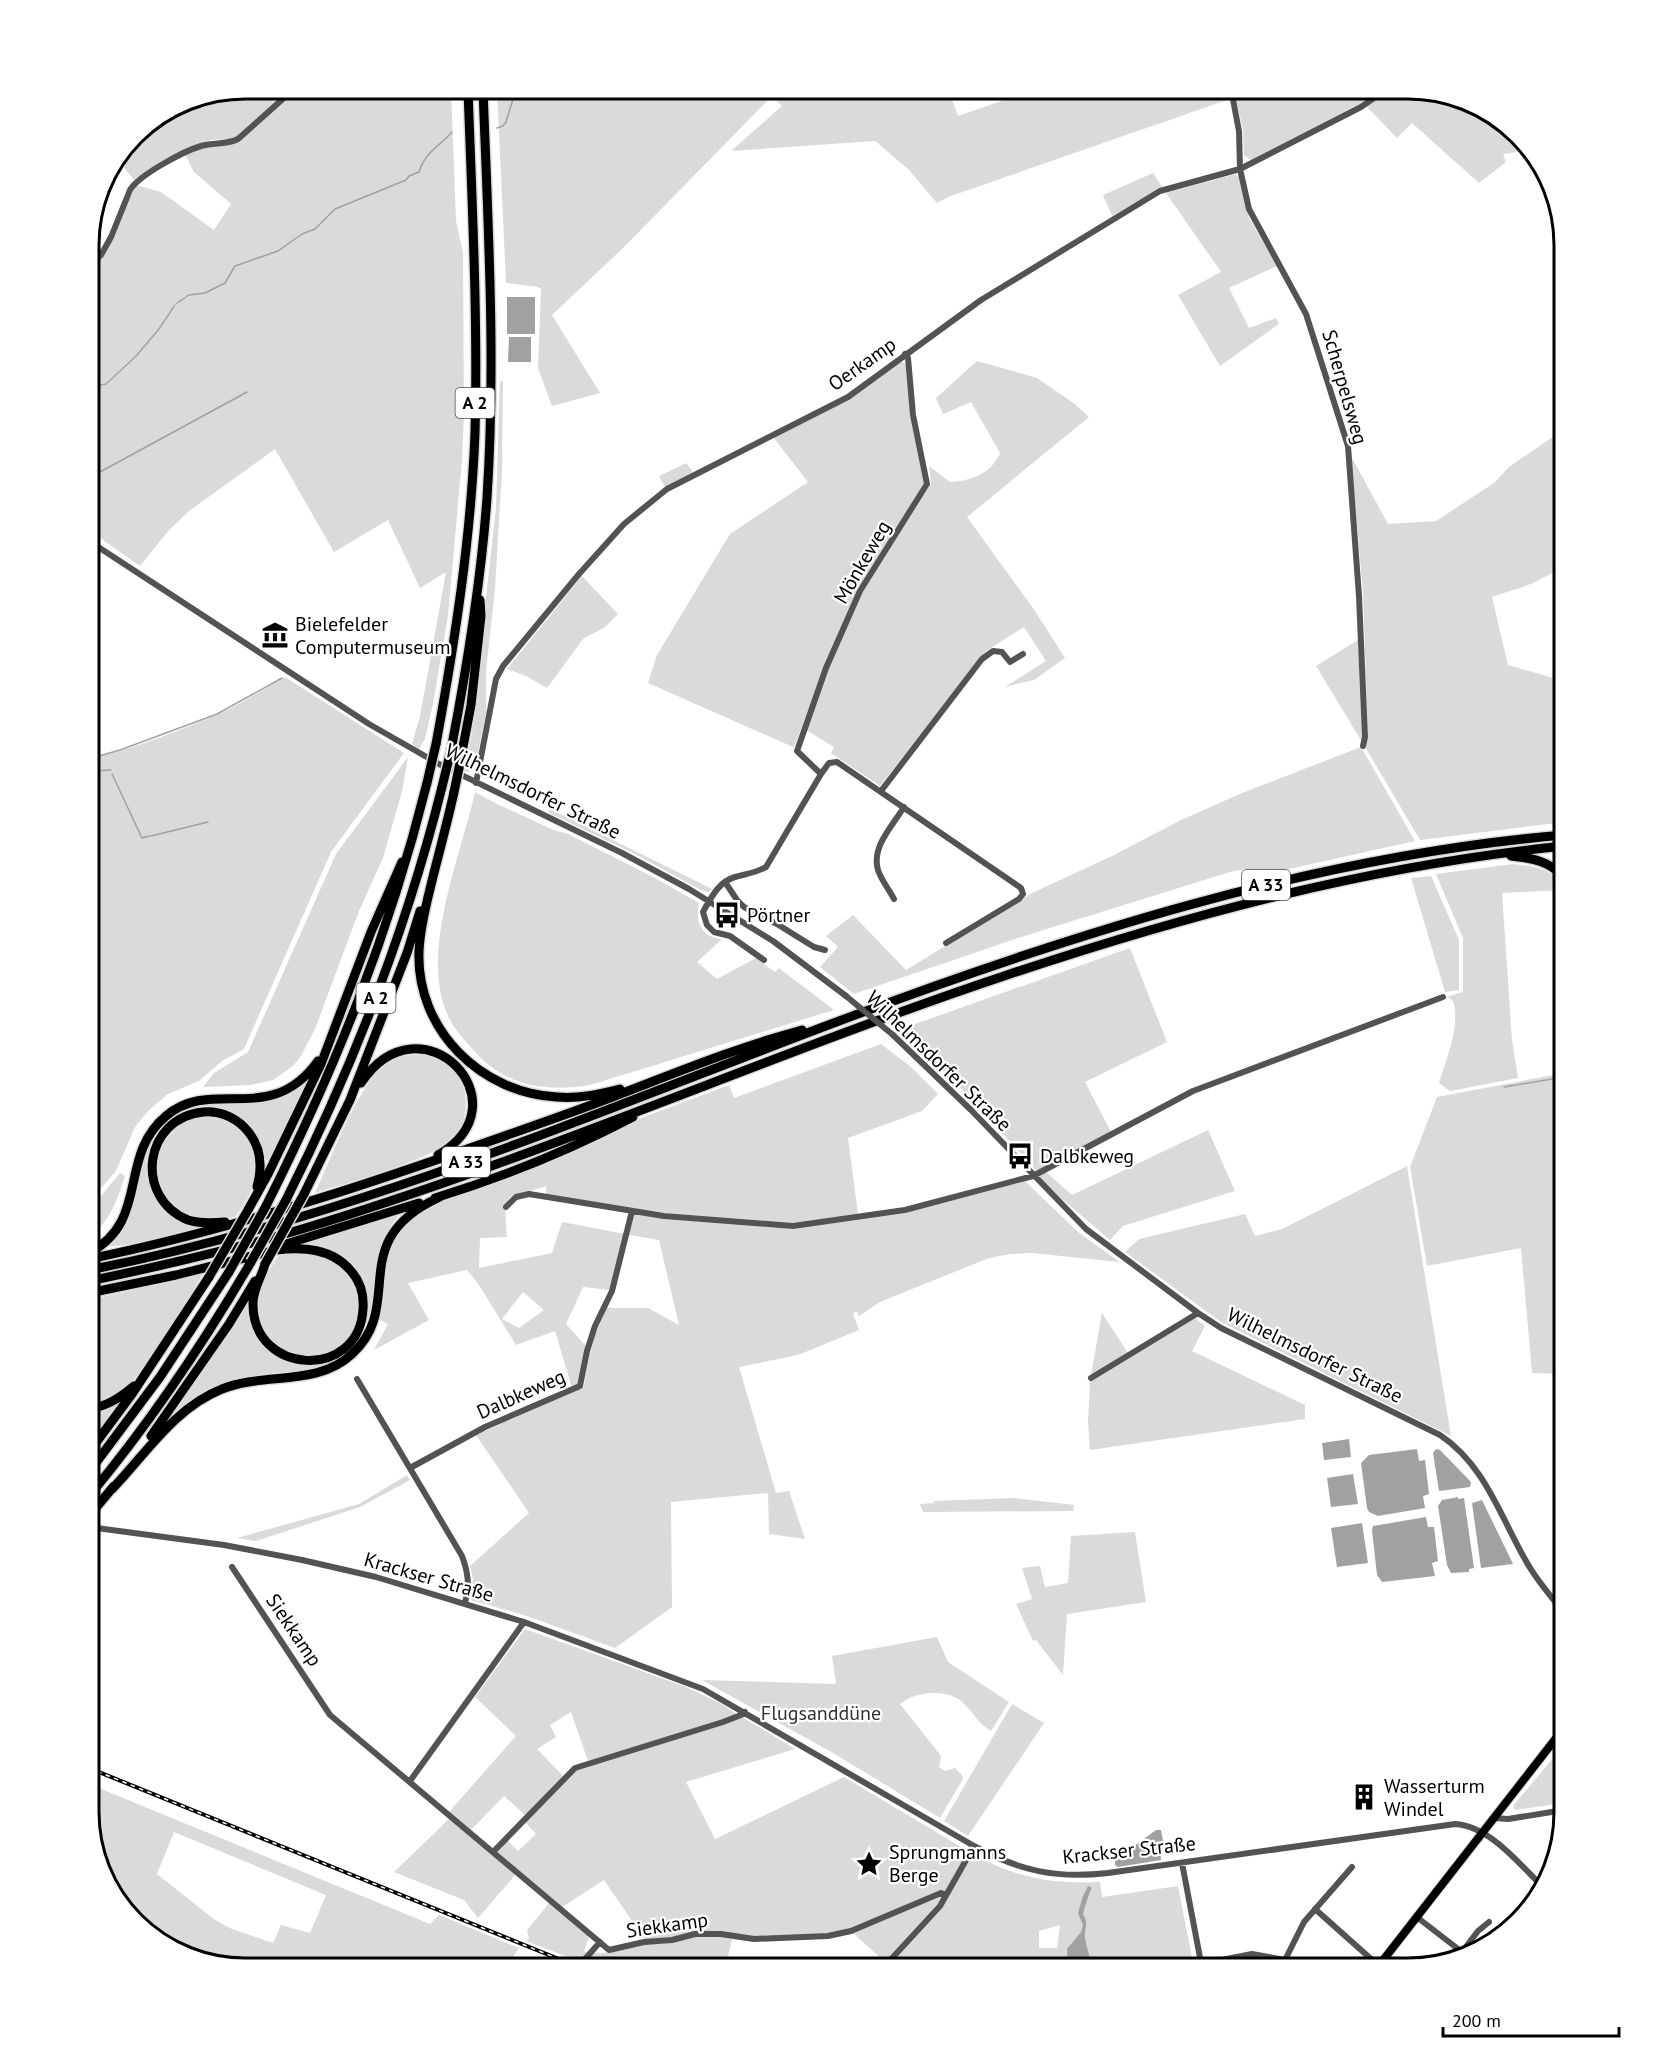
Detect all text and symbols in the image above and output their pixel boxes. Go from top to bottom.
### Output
street label: Scherpelsweg [1316,327,1374,447]
street label: Oerkamp [823,331,901,397]
road number: A 2 [456,388,494,418]
street label: Mönkeweg [828,516,896,608]
place label: Bielefelder Computermuseum [295,611,450,660]
museum icon: Bielefelder Computermuseum [260,620,290,650]
street label: Wilhelmsdorfer Straße [441,737,625,845]
road number: A 33 [1242,870,1290,900]
bus stop icon: Pörtner [712,900,742,930]
place label: Pörtner [747,902,810,928]
road number: A 2 [356,983,395,1013]
street label: Wilhelmsdorfer Straße [861,985,1017,1137]
bus stop icon: Dalbkeweg [1005,1141,1035,1171]
place label: Dalbkeweg [1040,1143,1134,1169]
road number: A 33 [442,1147,490,1177]
street label: Wilhelmsdorfer Straße [1223,1301,1407,1409]
street label: Dalbkeweg [473,1363,569,1425]
street label: Krackser Straße [361,1546,497,1608]
street label: Siekkamp [260,1589,328,1671]
park label: Flugsanddüne [761,1700,881,1726]
place label: Wasserturm Windel [1384,1773,1485,1822]
building icon: Wasserturm Windel [1349,1782,1379,1812]
street label: Krackser Straße [1061,1830,1197,1870]
place label: Sprungmanns Berge [889,1839,1006,1888]
place icon: Sprungmanns Berge [854,1849,884,1879]
street label: Siekkamp [624,1906,710,1944]
scale bar [1443,2000,1618,2038]
text: 200 m [1452,2009,1501,2032]

